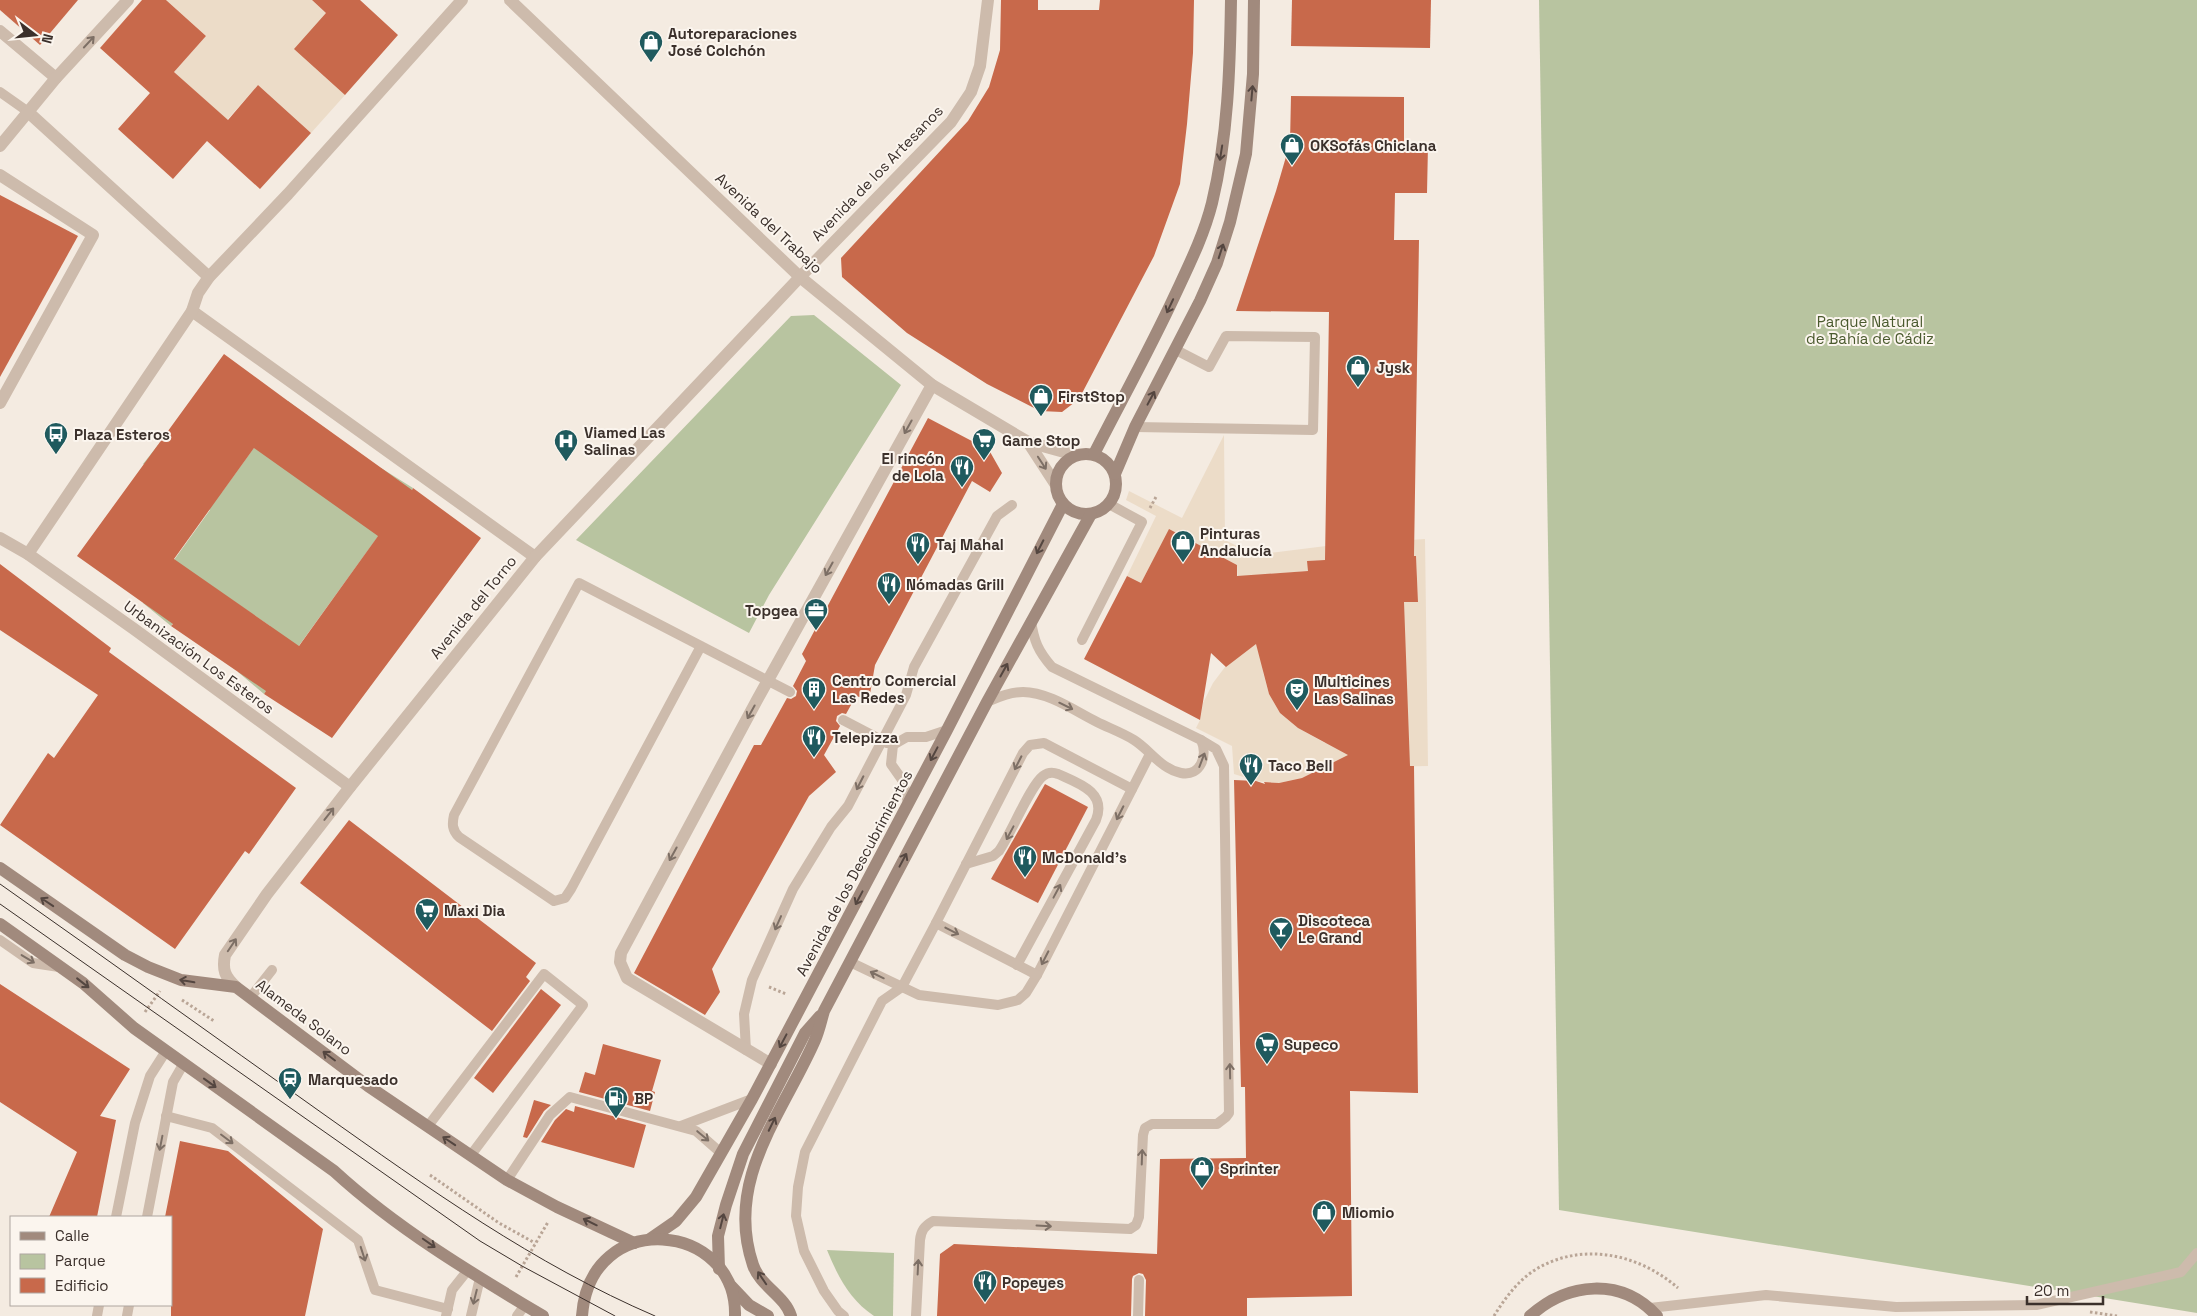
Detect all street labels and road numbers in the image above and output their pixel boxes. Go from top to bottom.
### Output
street label: Avenida de los Artesanos [807,101,947,245]
street label: Avenida del Trabajo [712,168,826,278]
street label: Avenida del Torno [426,552,520,662]
street label: Urbanización Los Esteros [120,596,278,718]
street label: Avenida de los Descubrimientos [792,767,916,979]
street label: Alameda Solano [252,975,356,1059]

